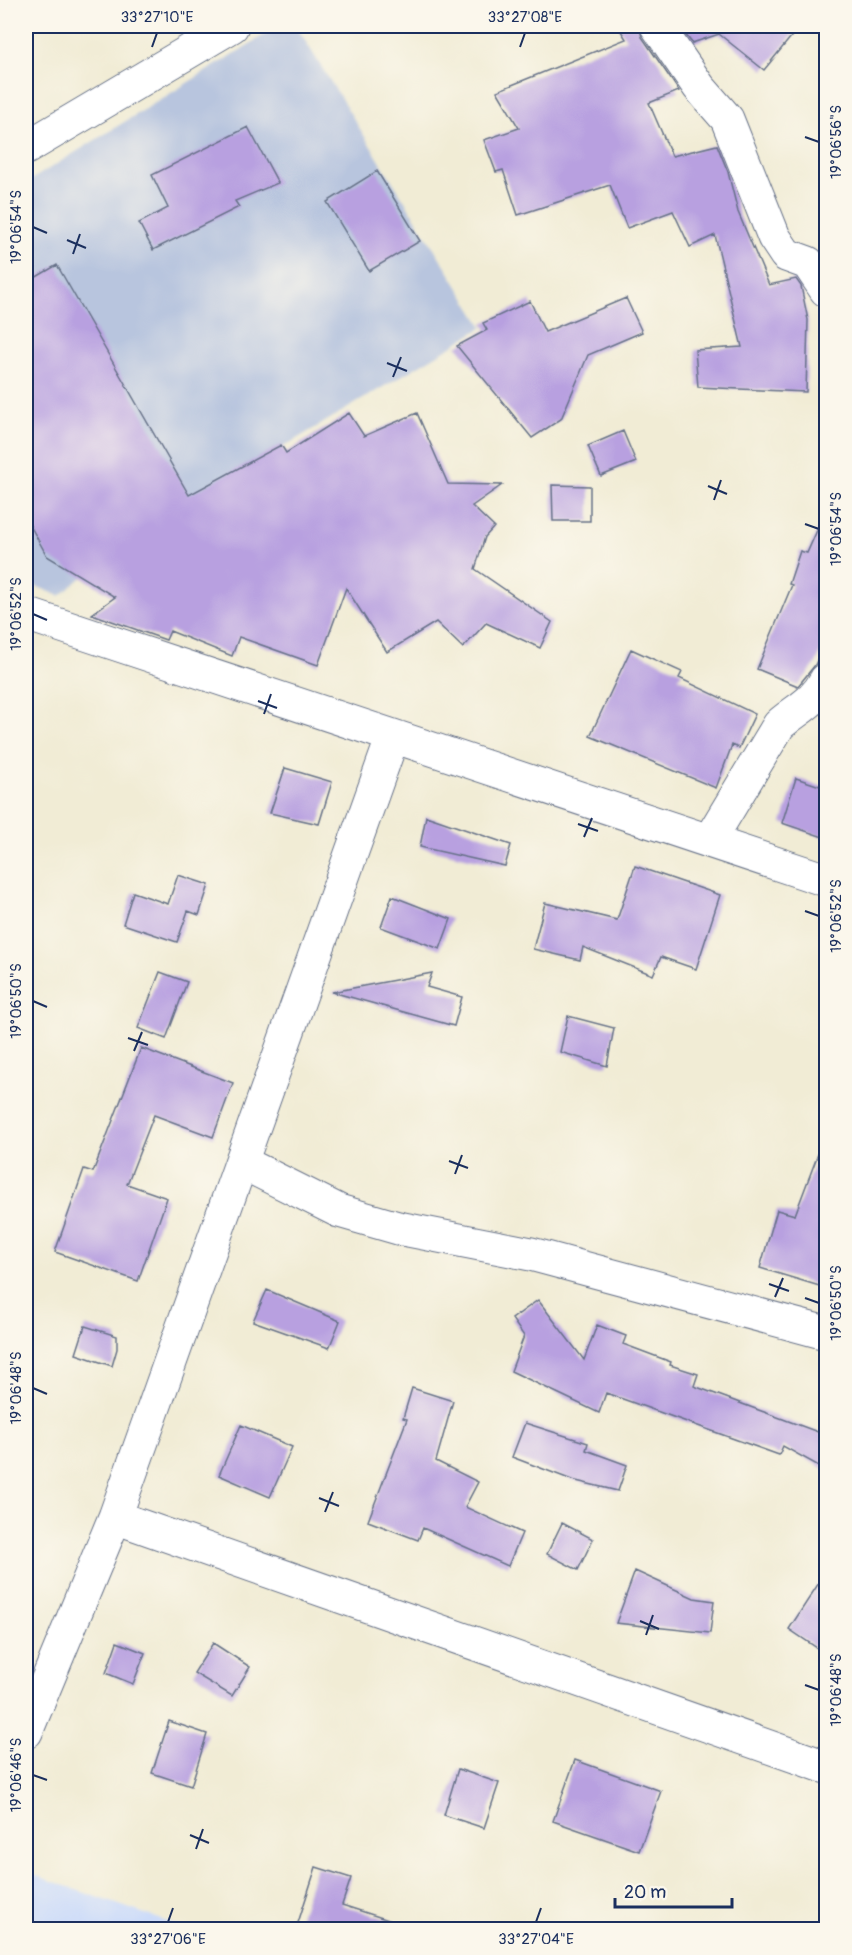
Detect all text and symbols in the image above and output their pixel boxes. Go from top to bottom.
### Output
text: 33°27'10"E [121,8,193,27]
text: 33°27'08"E [488,8,562,27]
text: 19°06'56"S [827,105,846,179]
text: 19°06'54"S [7,190,26,264]
text: 19°06'54"S [827,492,846,566]
text: 19°06'52"S [7,577,26,651]
text: 19°06'52"S [827,879,846,953]
text: 19°06'50"S [7,963,26,1039]
text: 19°06'50"S [827,1265,846,1341]
text: 19°06'48"S [7,1351,26,1425]
text: 19°06'48"S [827,1653,846,1727]
text: 19°06'46"S [7,1738,26,1812]
scale bar [615,1871,732,1909]
text: 20 m [624,1881,666,1904]
text: 33°27'06"E [130,1930,206,1949]
text: 33°27'04"E [498,1930,574,1949]

